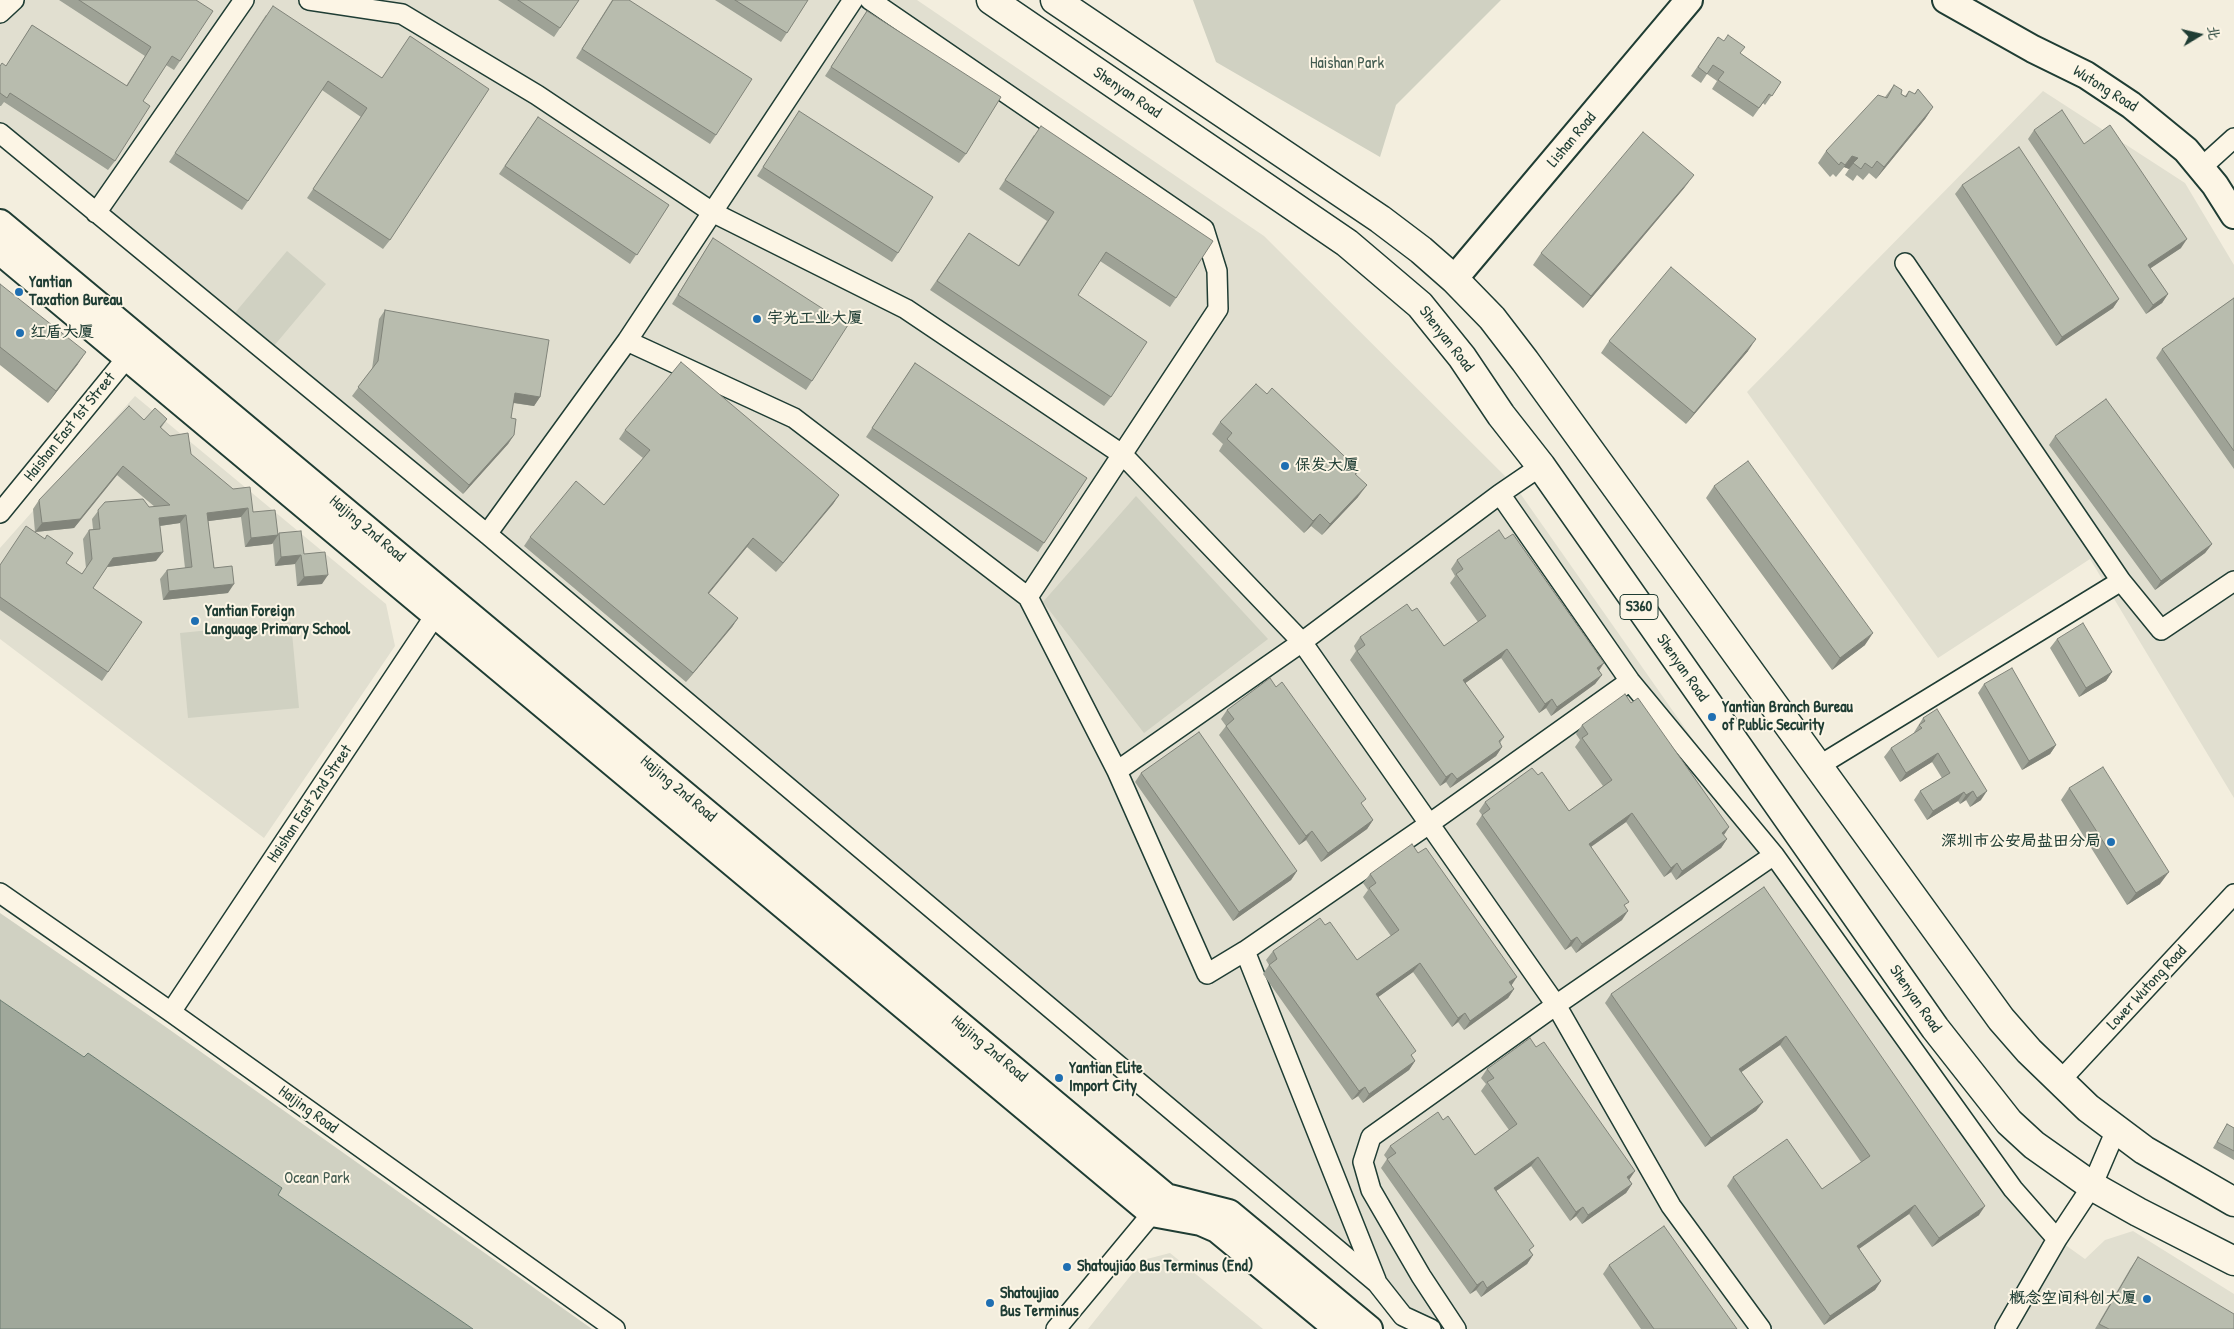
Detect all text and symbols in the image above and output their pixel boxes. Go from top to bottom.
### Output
north arrow [2174,10,2224,60]
text: 北 [2204,24,2225,41]
park label: Haishan Park [1310,54,1384,74]
street label: Wutong Road [2069,62,2141,116]
street label: Shenyan Road [1089,63,1165,123]
street label: Lishan Road [1543,109,1601,171]
place label: Yantian Taxation Bureau [29,273,122,311]
marker: Yantian Taxation Bureau [13,286,25,298]
street label: Shenyan Road [1414,302,1478,376]
place label: 宇光工业大厦 [767,309,863,329]
marker: 宇光工业大厦 [751,313,763,325]
place label: 红盾大厦 [30,323,94,343]
marker: 红盾大厦 [14,327,26,339]
street label: Haishan East 1st Street [20,369,120,485]
place label: 保发大厦 [1295,456,1359,476]
marker: 保发大厦 [1279,460,1291,472]
street label: Haijing 2nd Road [325,492,409,566]
road number: S360 [1620,594,1658,620]
place label: Yantian Foreign Language Primary School [205,602,350,640]
marker: Yantian Foreign Language Primary School [189,615,201,627]
street label: Shenyan Road [1652,631,1712,705]
place label: Yantian Branch Bureau of Public Security [1722,698,1853,736]
marker: Yantian Branch Bureau of Public Security [1706,711,1718,723]
street label: Haishan East 2nd Street [263,741,357,867]
street label: Haijing 2nd Road [636,752,720,826]
place label: 深圳市公安局盐田分局 [1941,832,2101,852]
marker: 深圳市公安局盐田分局 [2105,836,2117,848]
street label: Lower Wutong Road [2103,942,2191,1034]
street label: Shenyan Road [1885,962,1945,1036]
street label: Haijing 2nd Road [947,1012,1031,1086]
place label: Yantian Elite Import City [1069,1059,1143,1097]
marker: Yantian Elite Import City [1053,1072,1065,1084]
street label: Haijing Road [274,1082,342,1138]
park label: Ocean Park [284,1169,350,1189]
place label: Shatoujiao Bus Terminus (End) [1077,1257,1253,1277]
marker: Shatoujiao Bus Terminus (End) [1061,1261,1073,1273]
place label: Shatoujiao Bus Terminus [1000,1284,1079,1322]
place label: 概念空间科创大厦 [2009,1289,2137,1309]
marker: 概念空间科创大厦 [2141,1293,2153,1305]
marker: Shatoujiao Bus Terminus [984,1297,996,1309]

